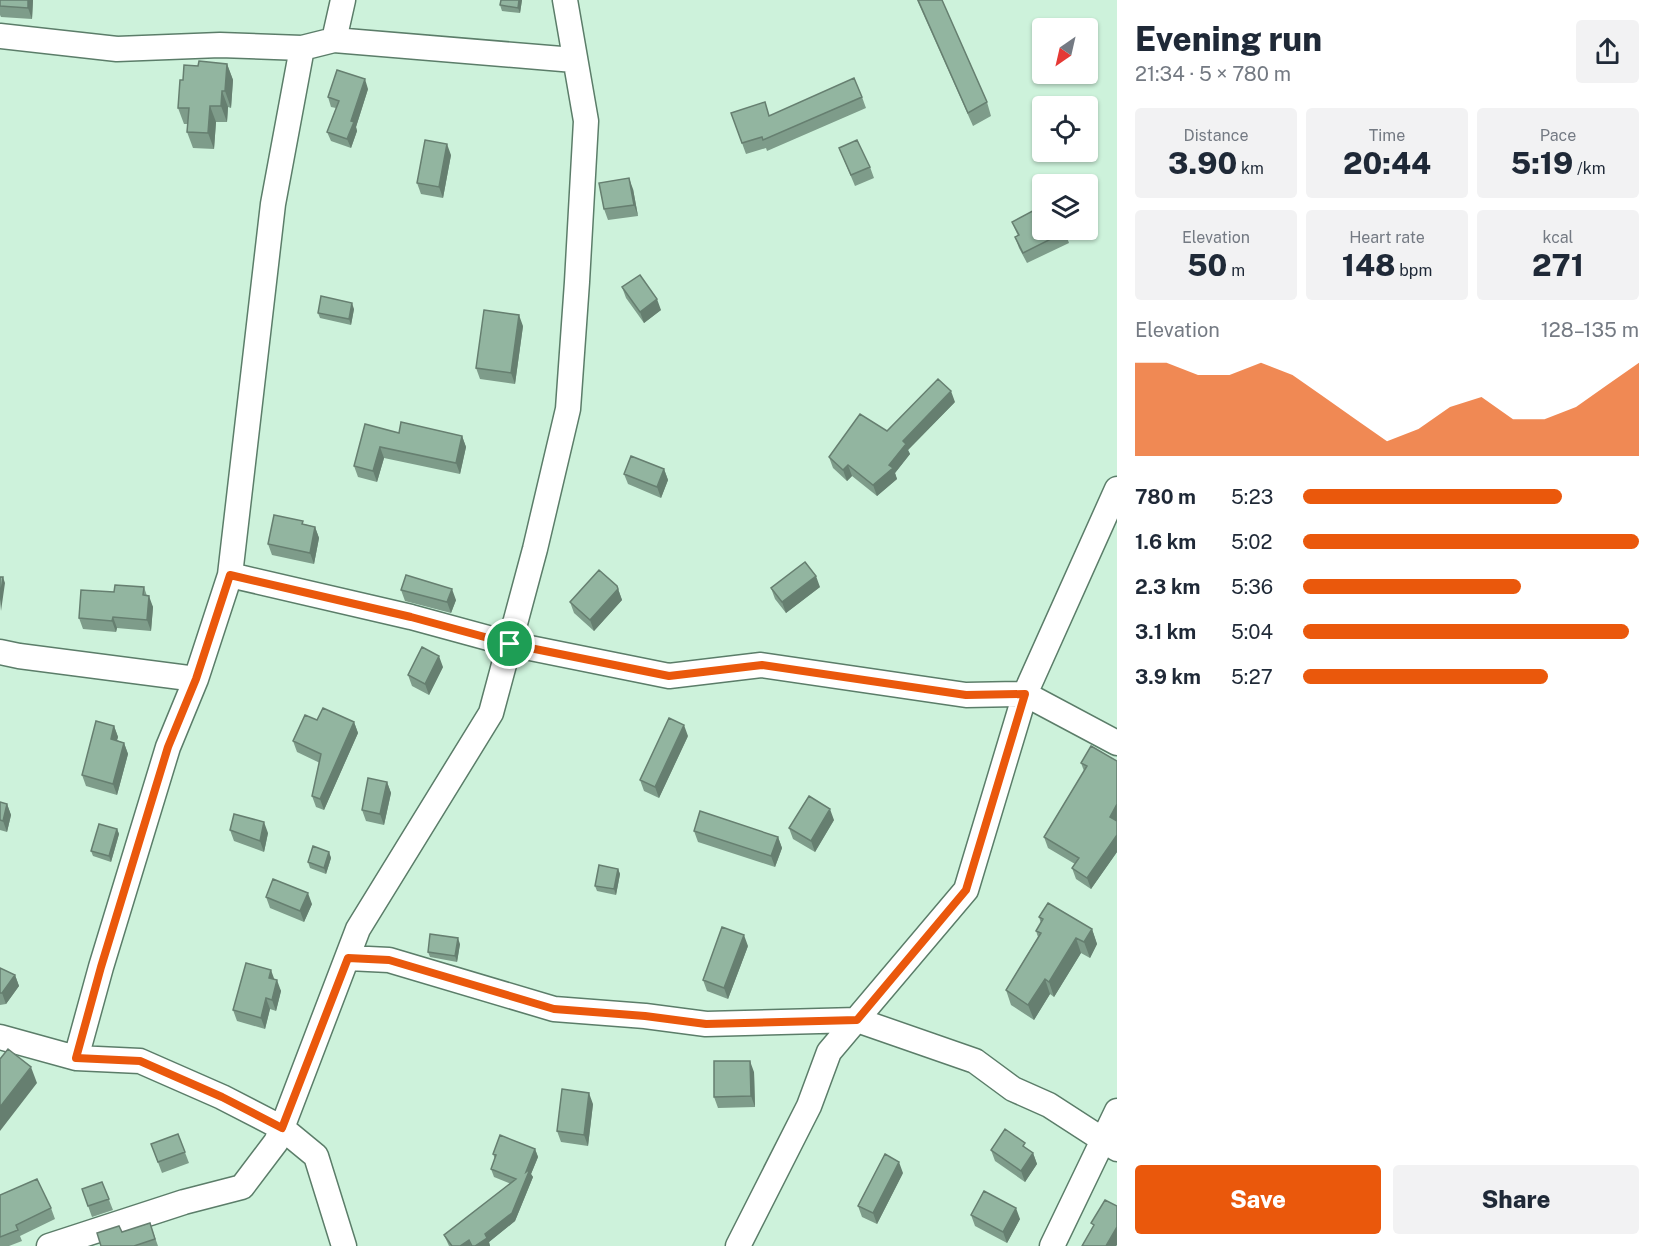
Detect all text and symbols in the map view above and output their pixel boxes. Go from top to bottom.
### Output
north arrow [1032,18,1098,84]
map controls [1032,18,1098,240]
text: Evening run [1135,20,1322,58]
button: share [1576,20,1639,83]
text: 21:34 · 5 × 780 m [1135,62,1291,86]
button: locate [1032,96,1098,162]
text: Distance [1184,126,1248,145]
text: Time [1369,126,1405,145]
text: Pace [1540,126,1576,145]
text: 3.90 [1168,145,1237,181]
text: 20:44 [1343,145,1431,181]
text: 5:19 [1510,145,1573,181]
text: km [1237,159,1264,178]
text: /km [1573,159,1606,178]
button: layers [1032,174,1098,240]
text: Elevation [1182,228,1250,247]
text: Heart rate [1349,228,1425,247]
text: kcal [1543,228,1573,247]
text: 50 [1187,247,1227,283]
text: 148 [1342,247,1395,283]
text: 271 [1532,247,1584,283]
text: m [1227,261,1245,280]
text: bpm [1395,261,1432,280]
text: Elevation [1135,318,1220,342]
text: 128–135 m [1541,318,1639,342]
text: 780 m [1135,485,1196,509]
text: 5:23 [1231,485,1273,509]
text: 1.6 km [1135,530,1196,554]
text: 5:02 [1231,530,1272,554]
text: 2.3 km [1135,575,1200,599]
text: 5:36 [1231,575,1273,599]
pin [484,618,535,669]
text: 3.1 km [1135,620,1196,644]
text: 5:04 [1231,620,1273,644]
icon: arrive [493,627,526,660]
text: 3.9 km [1135,665,1201,689]
text: 5:27 [1231,665,1273,689]
button: Save [1135,1165,1381,1234]
button: Share [1393,1165,1639,1234]

